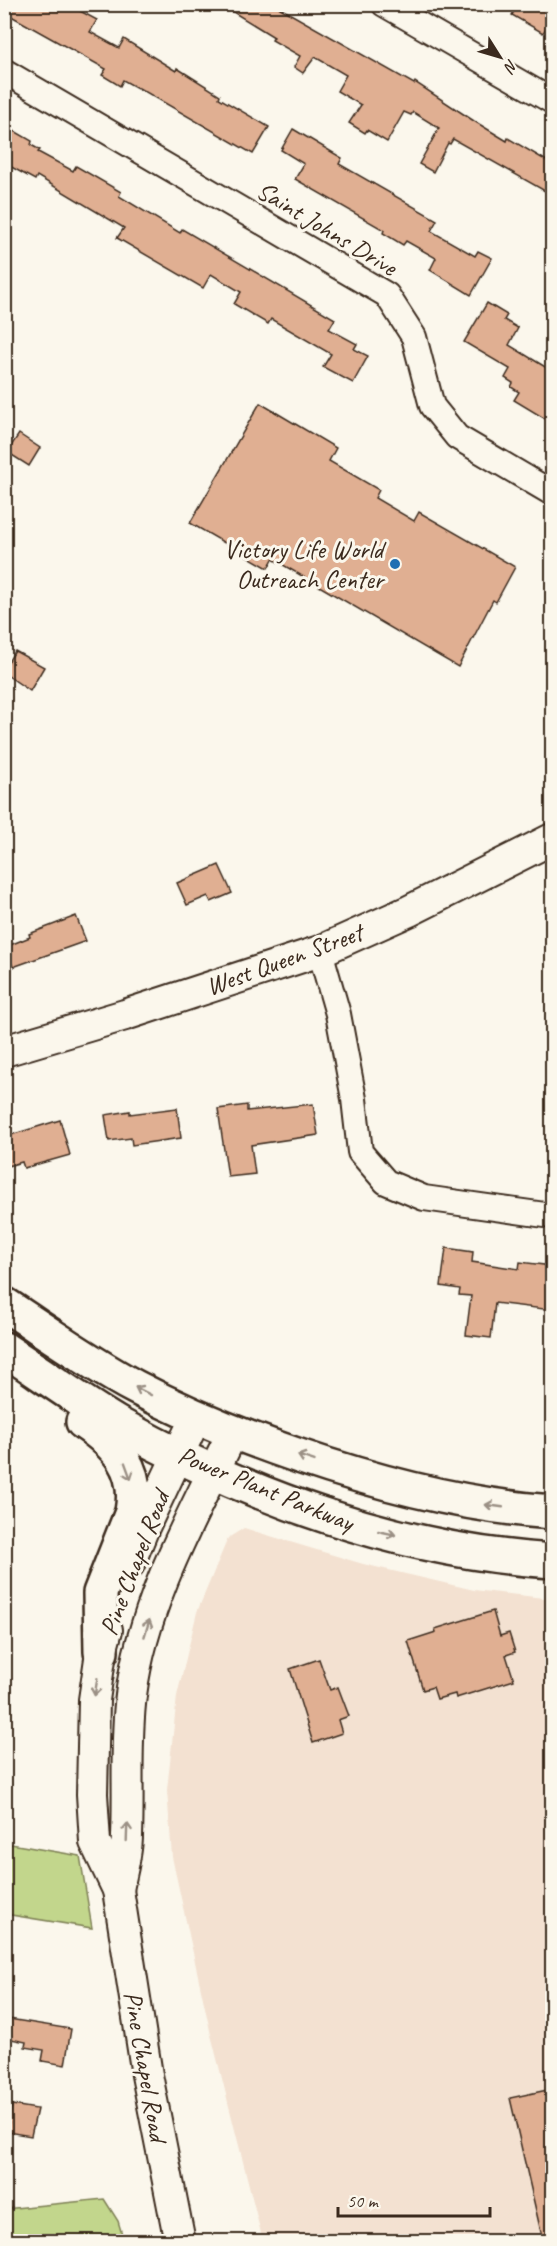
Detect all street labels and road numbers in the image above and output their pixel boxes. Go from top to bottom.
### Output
street label: Saint Johns Drive [251,174,404,284]
street label: West Queen Street [201,915,370,1003]
street label: Power Plant Parkway [173,1438,360,1539]
street label: Pine Chapel Road [92,1483,178,1640]
street label: Pine Chapel Road [116,1989,176,2147]

